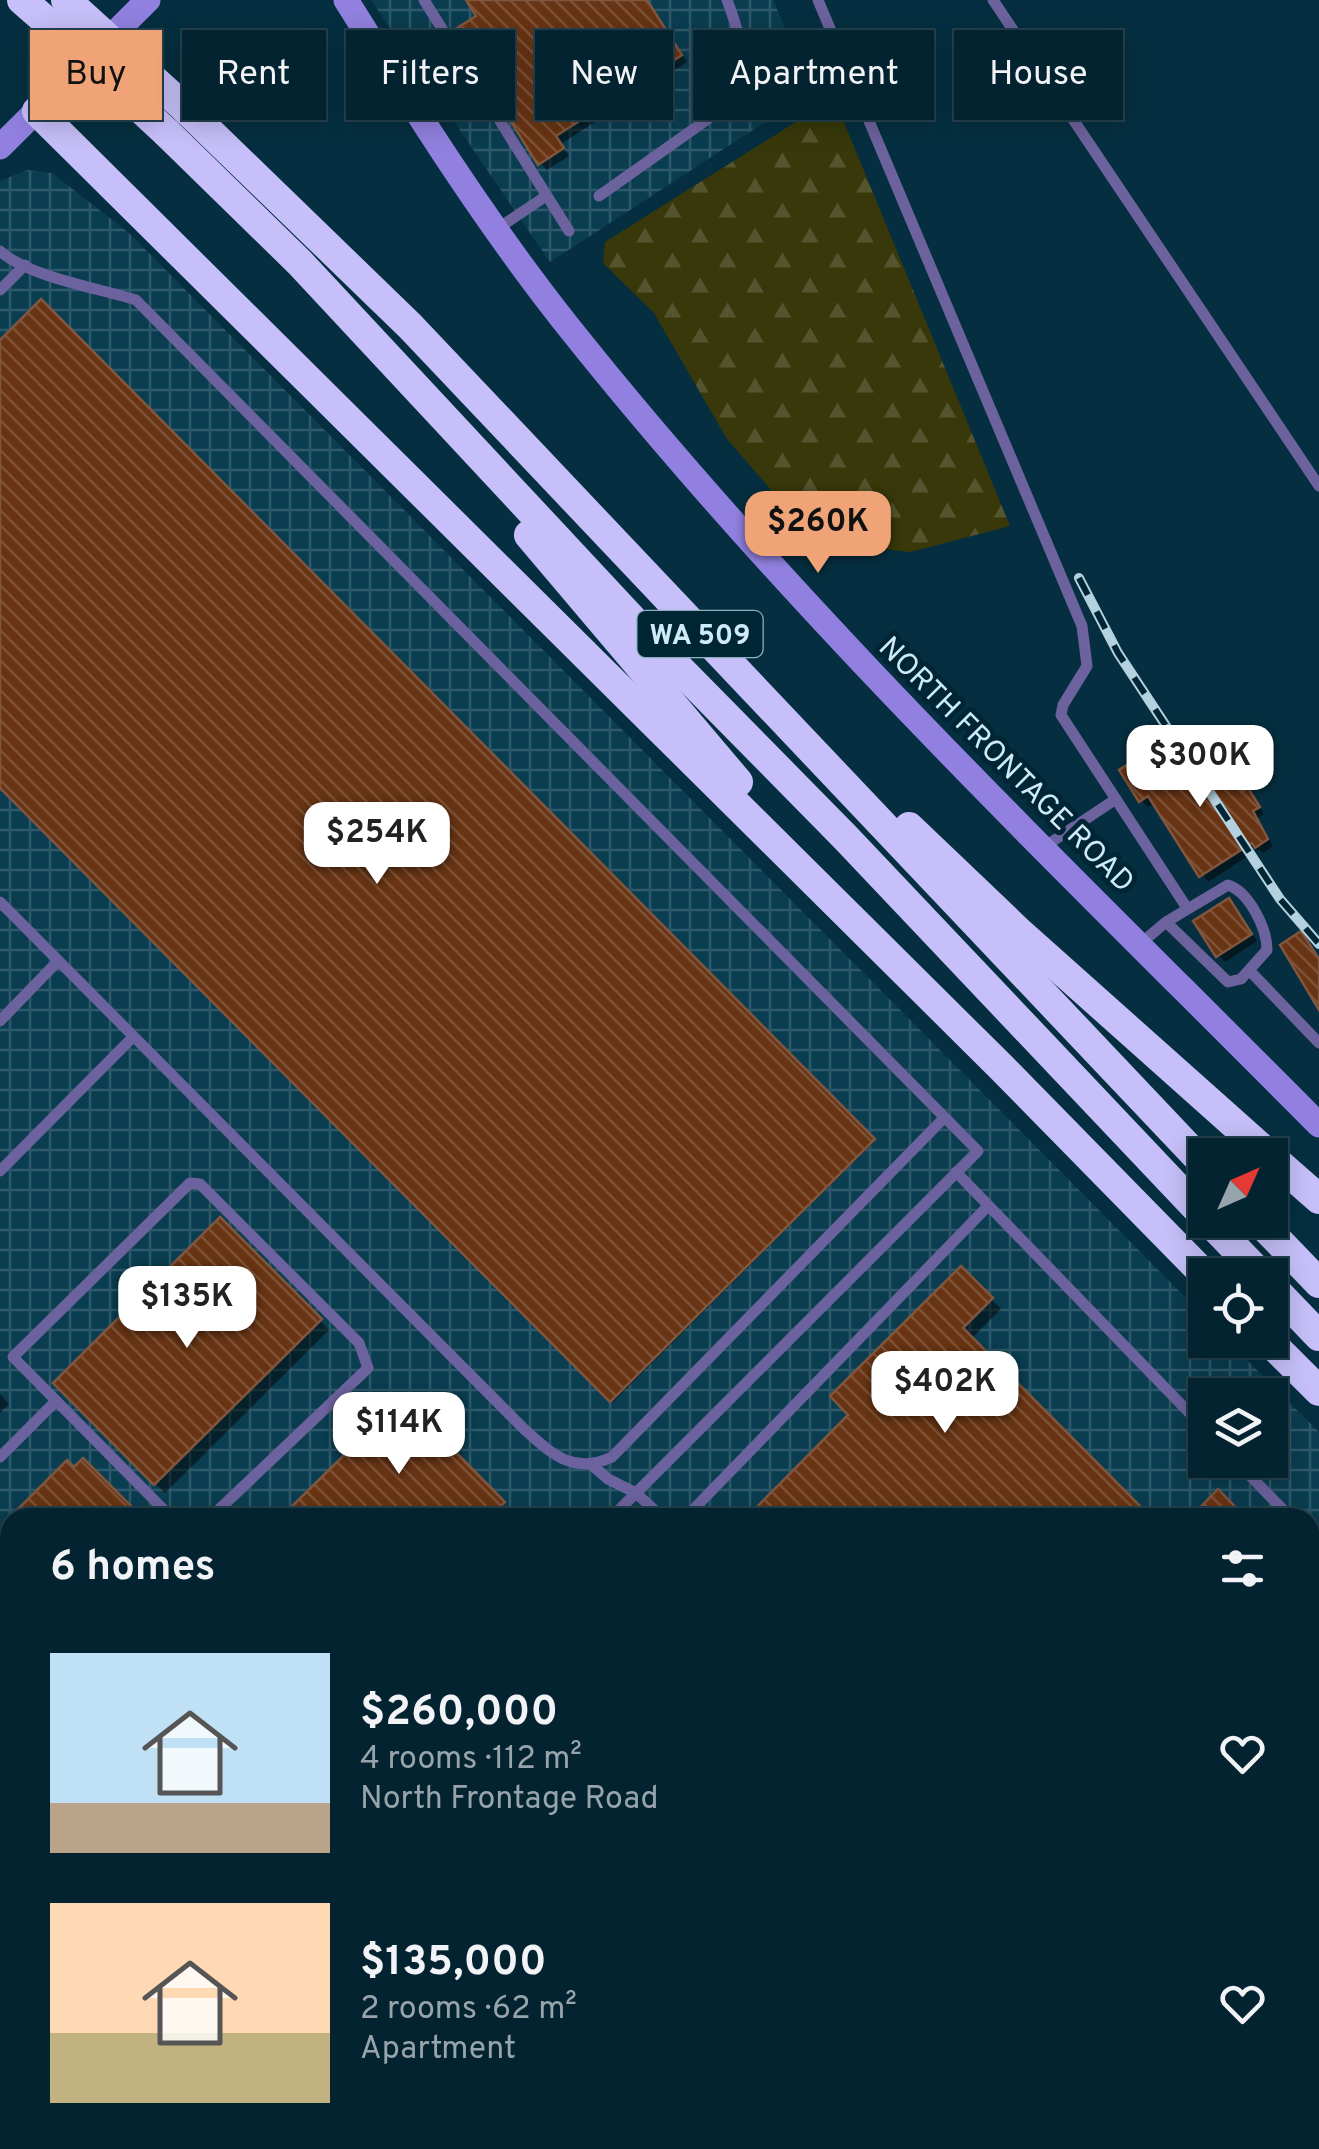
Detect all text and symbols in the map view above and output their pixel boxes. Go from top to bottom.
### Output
chip: Buy [30,30,162,120]
chip: Rent [182,30,326,120]
chip: Filters [346,30,515,120]
chip: New [535,30,673,120]
chip: Apartment [693,30,934,120]
chip: House [954,30,1123,120]
pin: $260K [748,491,888,576]
text: $260K [767,503,869,543]
road number: WA 509 [638,611,762,657]
street label: NORTH FRONTAGE ROAD [870,630,1141,901]
pin: $300K [1130,725,1270,810]
text: $300K [1149,737,1251,777]
pin: $254K [307,802,447,887]
text: $254K [326,814,428,854]
north arrow [1188,1138,1288,1238]
map controls [1188,1138,1288,1478]
button: locate [1188,1258,1288,1358]
pin: $135K [117,1266,257,1351]
text: $135K [140,1278,234,1318]
pin: $402K [875,1351,1015,1436]
text: $402K [893,1363,997,1403]
button: layers [1188,1378,1288,1478]
pin: $114K [329,1392,469,1477]
text: $114K [355,1404,443,1444]
icon: filters [1215,1541,1270,1596]
text: 6 homes [50,1542,215,1595]
text: $260,000 [360,1687,558,1740]
icon: home [130,1693,250,1813]
icon: heart [1215,1726,1270,1781]
text: 4 rooms · 112 m² [360,1740,582,1780]
text: North Frontage Road [360,1780,659,1820]
text: $135,000 [360,1937,547,1990]
icon: home [130,1943,250,2063]
icon: heart [1215,1976,1270,2031]
text: 2 rooms · 62 m² [360,1990,577,2030]
text: Apartment [360,2030,516,2070]

